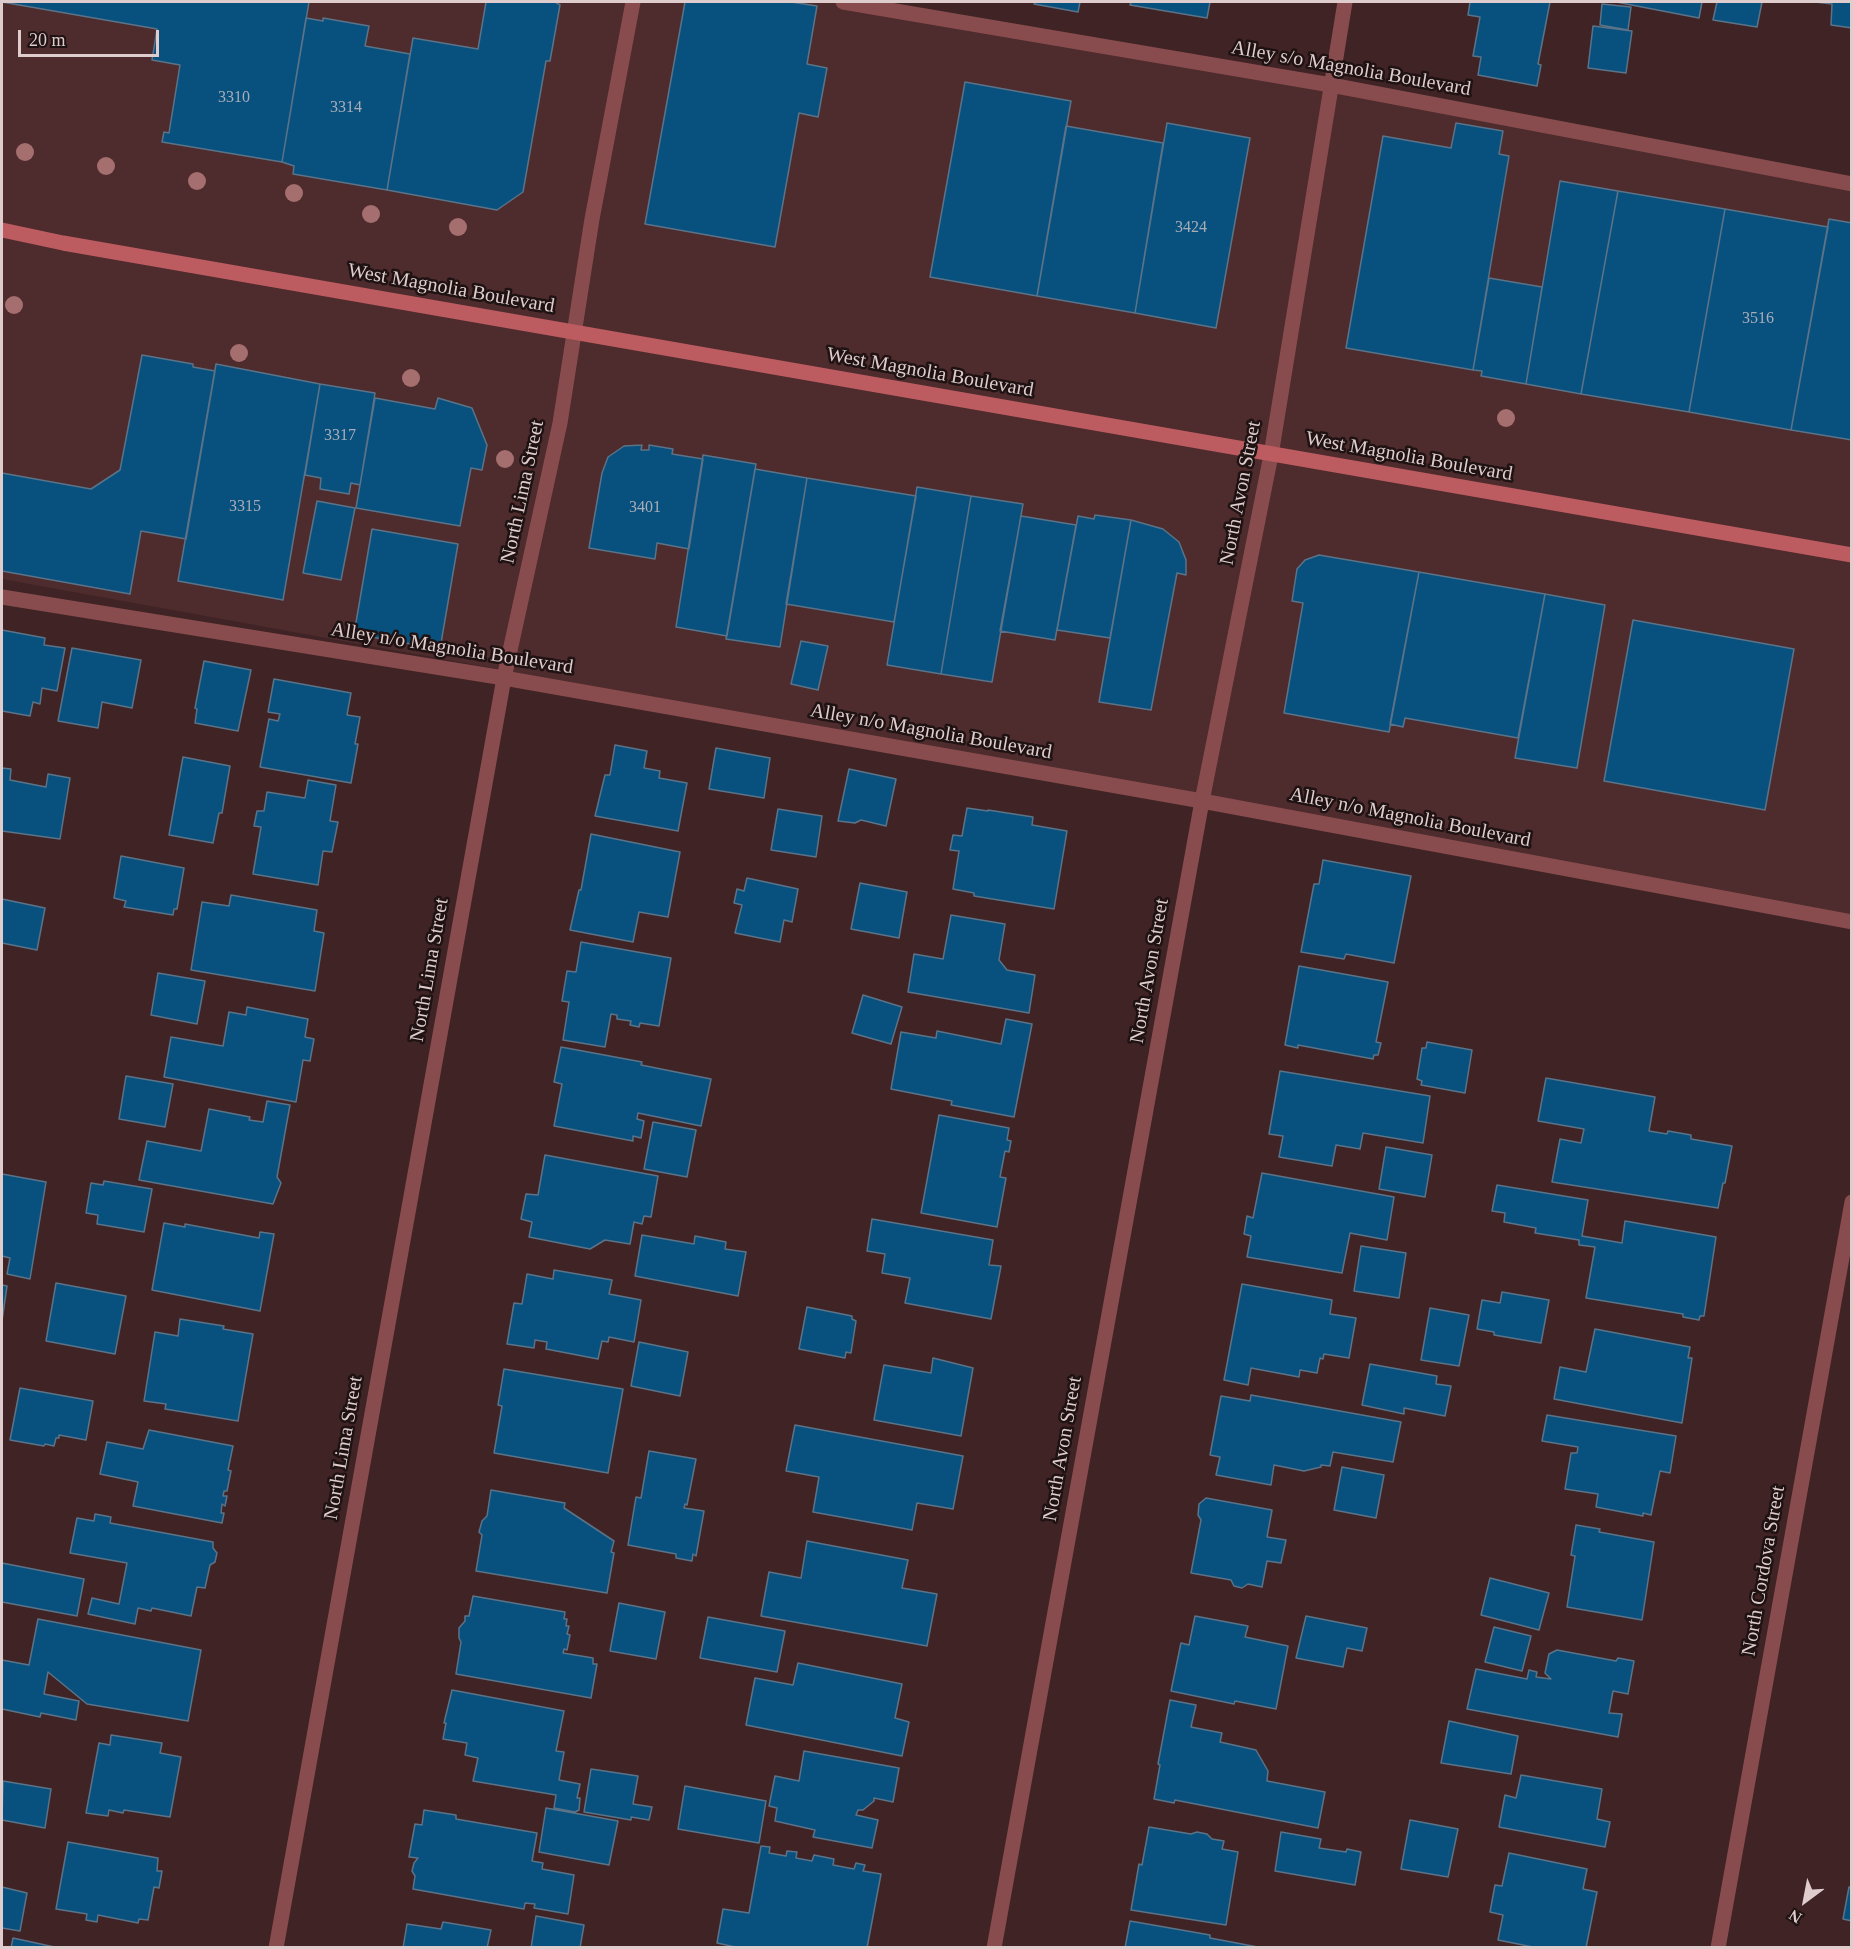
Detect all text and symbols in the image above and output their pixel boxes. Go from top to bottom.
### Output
scale bar [21,18,162,56]
text: 20 m [29,30,66,50]
street label: Alley s/o Magnolia Boulevard [1229,36,1473,102]
house number: 3310 [218,88,250,108]
house number: 3314 [330,98,362,118]
house number: 3424 [1175,218,1207,238]
street label: West Magnolia Boulevard [346,259,556,319]
house number: 3516 [1742,309,1774,329]
street label: West Magnolia Boulevard [825,343,1035,403]
street label: North Lima Street [496,418,550,566]
street label: North Avon Street [1215,419,1267,567]
house number: 3317 [324,426,356,446]
street label: West Magnolia Boulevard [1304,427,1514,487]
house number: 3315 [229,497,261,517]
house number: 3401 [629,498,661,518]
street label: Alley n/o Magnolia Boulevard [329,618,575,680]
street label: Alley n/o Magnolia Boulevard [808,699,1054,765]
street label: Alley n/o Magnolia Boulevard [1287,783,1533,853]
street label: North Lima Street [406,896,454,1044]
street label: North Avon Street [1125,897,1175,1045]
street label: North Lima Street [320,1374,368,1522]
street label: North Avon Street [1038,1375,1088,1523]
street label: North Cordova Street [1737,1484,1791,1658]
north arrow [1775,1871,1835,1931]
text: N [1786,1906,1805,1927]

